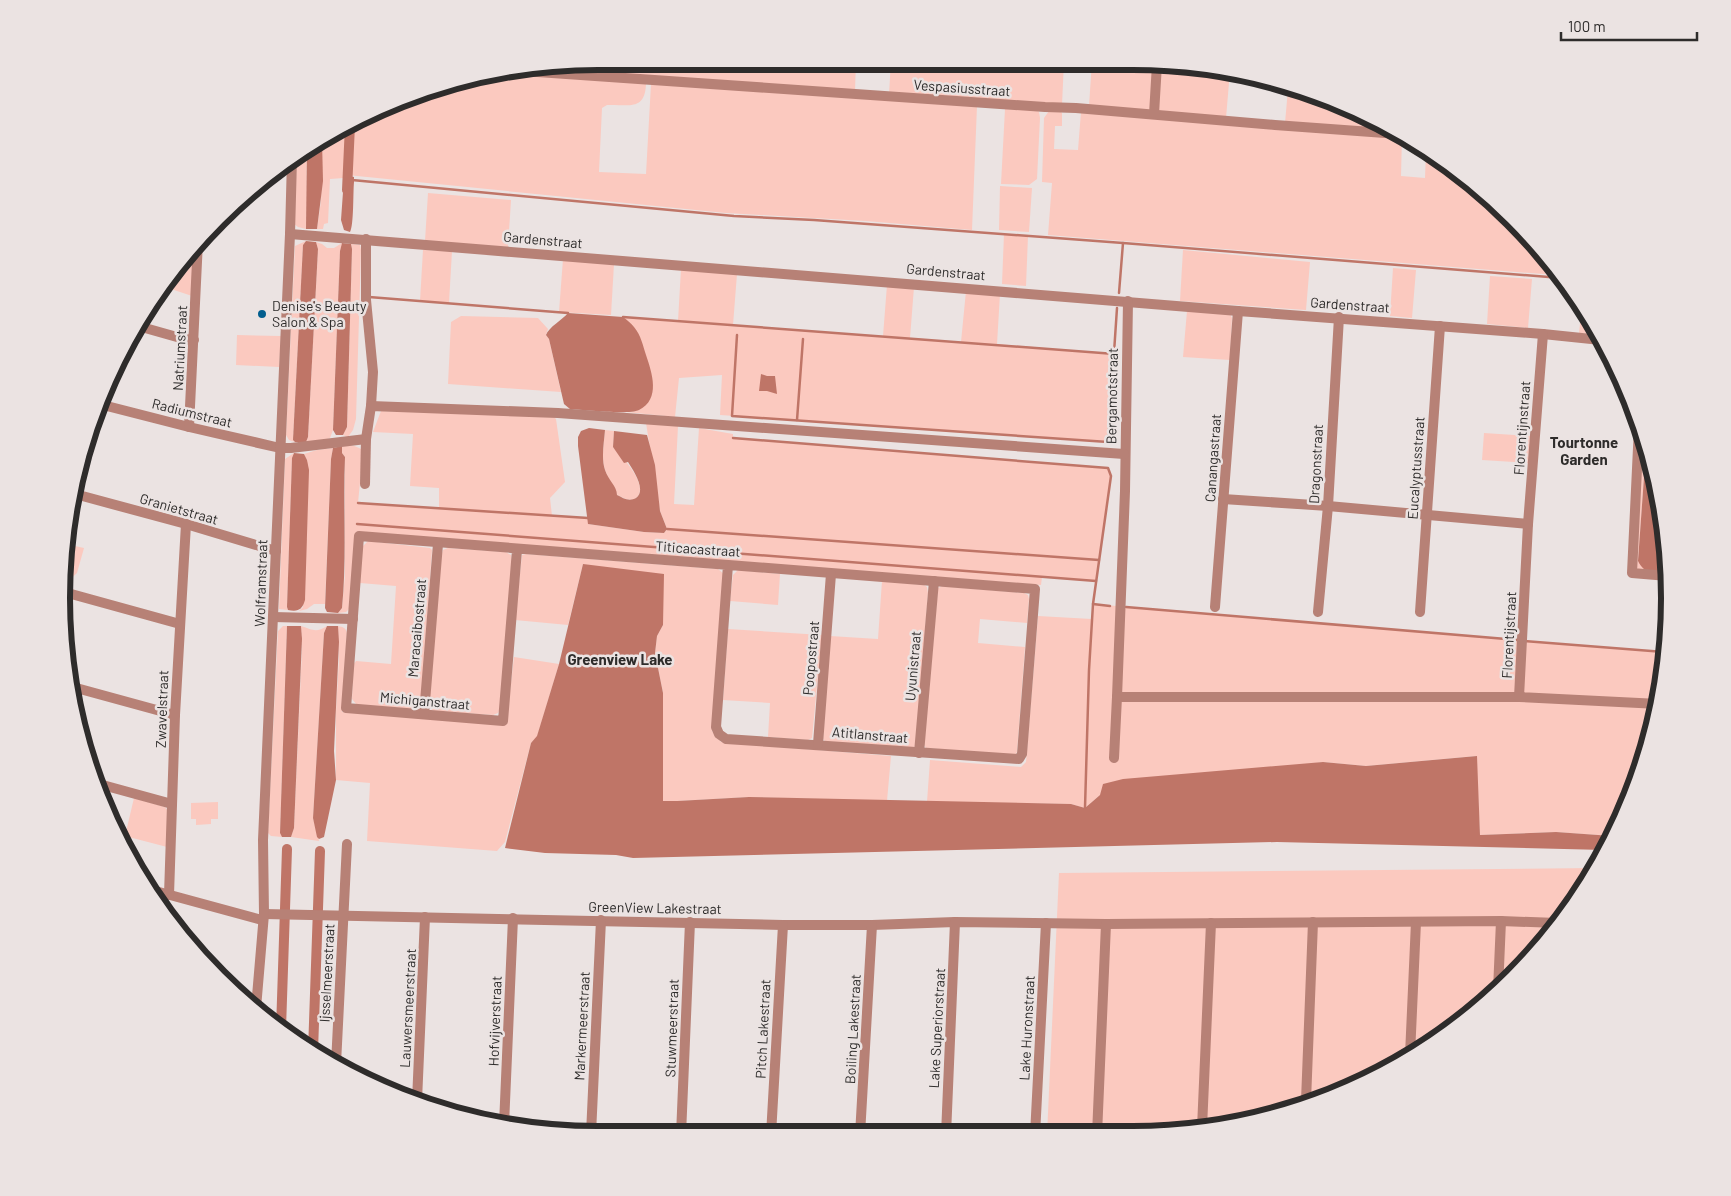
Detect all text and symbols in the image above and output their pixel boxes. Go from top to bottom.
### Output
scale bar [1561,10,1697,42]
text: 100 m [1568,17,1606,35]
street label: Vespasiusstraat [913,76,1011,99]
street label: Gardenstraat [503,228,583,251]
street label: Gardenstraat [906,260,986,283]
street label: Gardenstraat [1310,293,1390,316]
place label: Denise's Beauty Salon & Spa [272,297,367,330]
street label: Natriumstraat [169,305,190,391]
marker: Denise's Beauty Salon & Spa [256,308,268,320]
street label: Bergamotstraat [1102,348,1121,444]
street label: Florentijnstraat [1510,380,1533,476]
street label: Radiumstraat [150,394,234,431]
street label: Canangastraat [1201,413,1224,503]
street label: Eucalyptusstraat [1403,416,1428,520]
street label: Dragonstraat [1305,424,1326,504]
district label: Tourtonne Garden [1550,433,1618,468]
street label: Granietstraat [138,489,220,528]
street label: Titicacastraat [655,537,741,560]
street label: Wolframstraat [250,539,271,627]
street label: Maracaibostraat [404,578,429,678]
street label: Florentijstraat [1498,591,1519,679]
street label: Poopostraat [799,620,822,696]
street label: Uyunistraat [901,630,924,702]
district label: Greenview Lake [567,650,673,668]
street label: Zwavelstraat [152,670,171,748]
street label: Michiganstraat [379,688,471,713]
street label: Atitlanstraat [831,723,909,746]
street label: GreenView Lakestraat [588,898,722,917]
street label: Ijsselmeerstraat [315,923,338,1023]
street label: Lauwersmeerstraat [396,948,419,1068]
street label: Lake Superiorstraat [925,967,948,1089]
street label: Markermeerstraat [570,971,593,1081]
street label: Boiling Lakestraat [841,974,864,1084]
street label: Hofvijverstraat [484,975,505,1067]
street label: Lake Huronstraat [1015,975,1038,1081]
street label: Stuwmeerstraat [661,978,682,1078]
street label: Pitch Lakestraat [751,979,774,1079]

